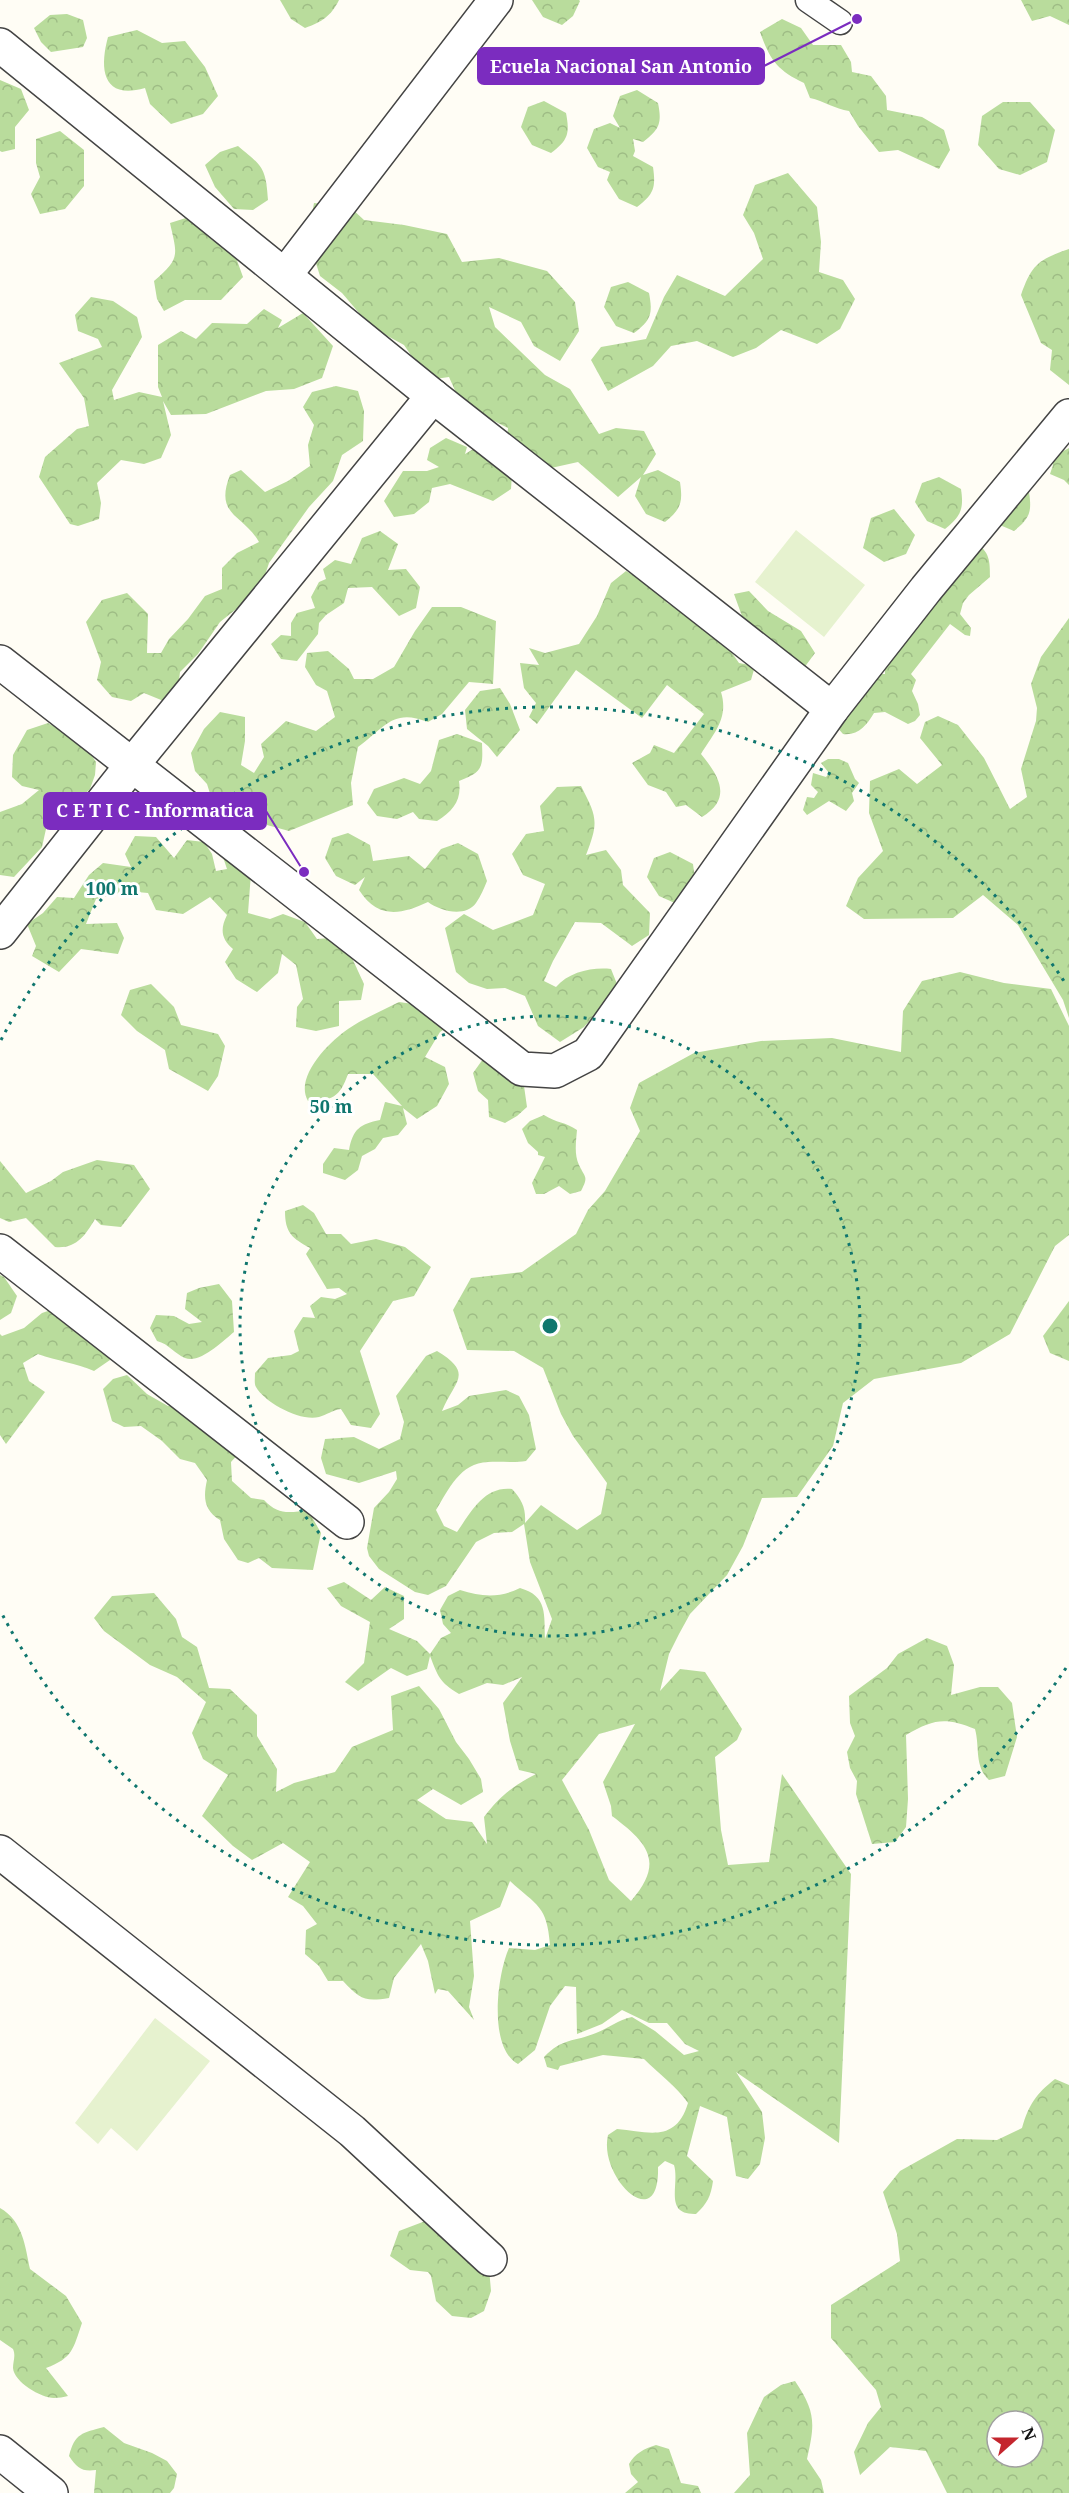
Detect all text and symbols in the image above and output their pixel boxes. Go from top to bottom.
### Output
callout: Ecuela Nacional San Antonio [478,48,764,84]
text: Ecuela Nacional San Antonio [490,54,752,78]
callout: C E T I C - Informatica [44,793,266,829]
text: C E T I C - Informatica [56,798,254,822]
text: 100 m [86,876,139,900]
text: 50 m [310,1094,353,1118]
centre of rings [540,1316,560,1336]
north arrow [985,2409,1045,2469]
text: N [1016,2424,1042,2444]

